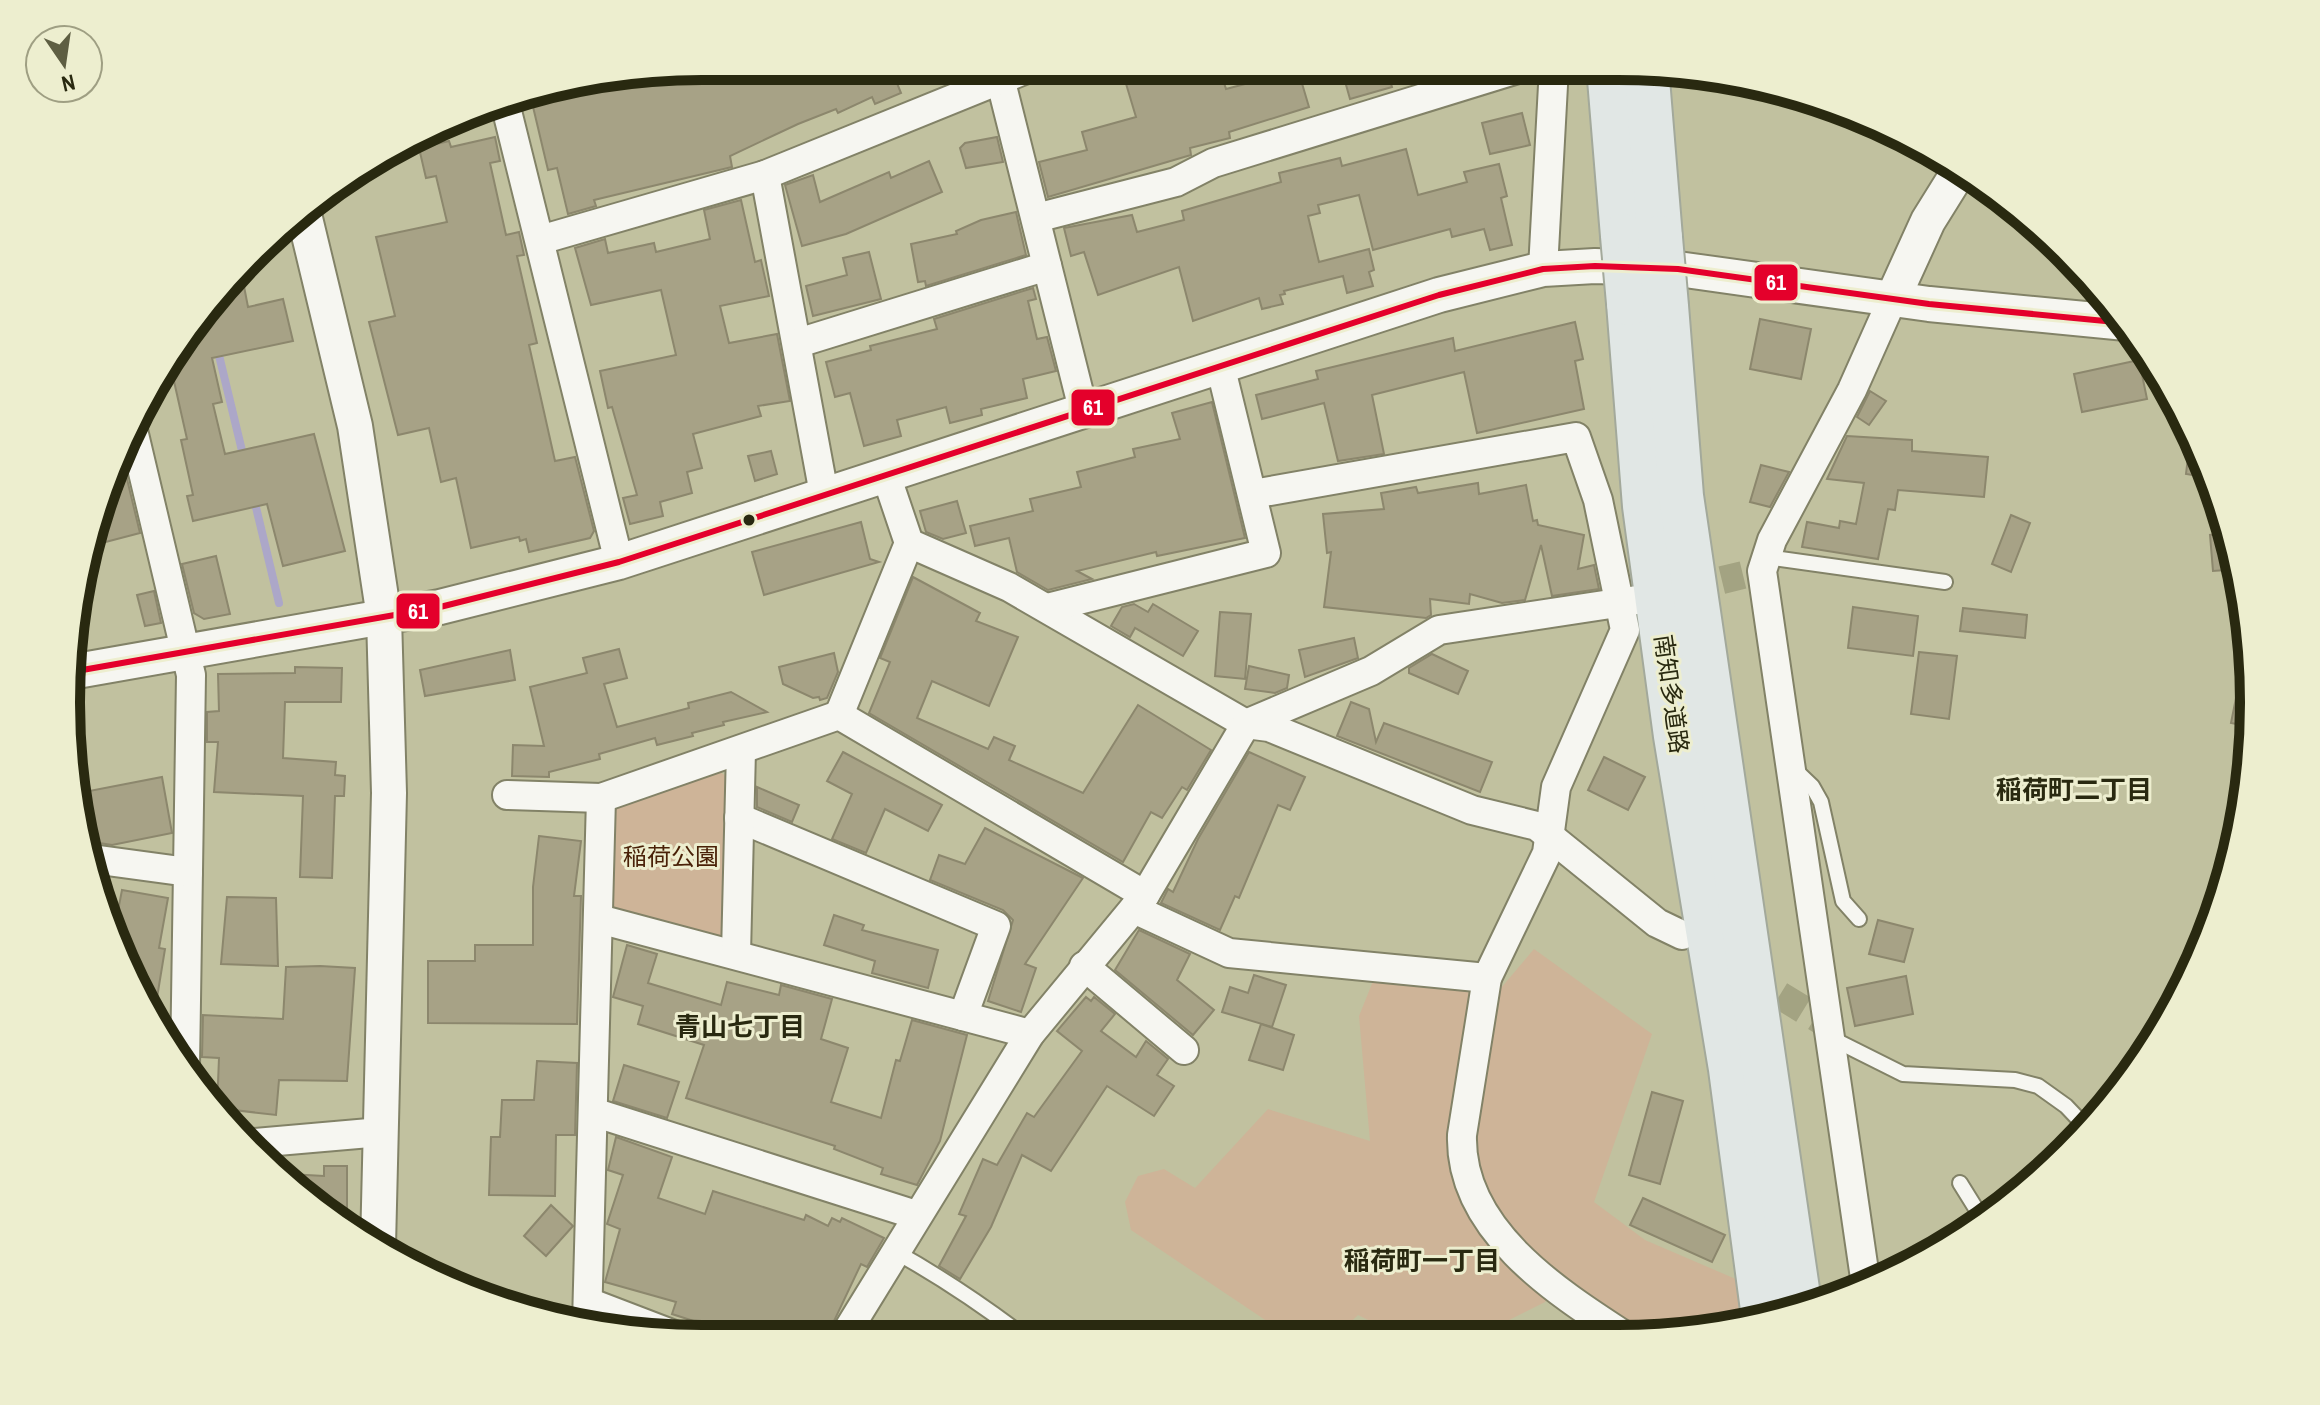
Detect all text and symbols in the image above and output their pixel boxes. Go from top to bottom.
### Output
north arrow [24,24,104,104]
text: N [59,67,78,100]
line badge: 61 [1753,263,1799,302]
text: 61 [1766,267,1787,297]
line badge: 61 [1070,388,1116,427]
text: 61 [1083,392,1104,422]
unlabelled marker [741,512,757,528]
line badge: 61 [395,592,441,630]
text: 61 [408,596,429,626]
street label: 南知多道路 [1648,632,1696,756]
district label: 稲荷町二丁目 [1996,772,2152,807]
park label: 稲荷公園 [623,840,719,872]
district label: 青山七丁目 [675,1009,805,1044]
district label: 稲荷町一丁目 [1344,1243,1500,1278]

